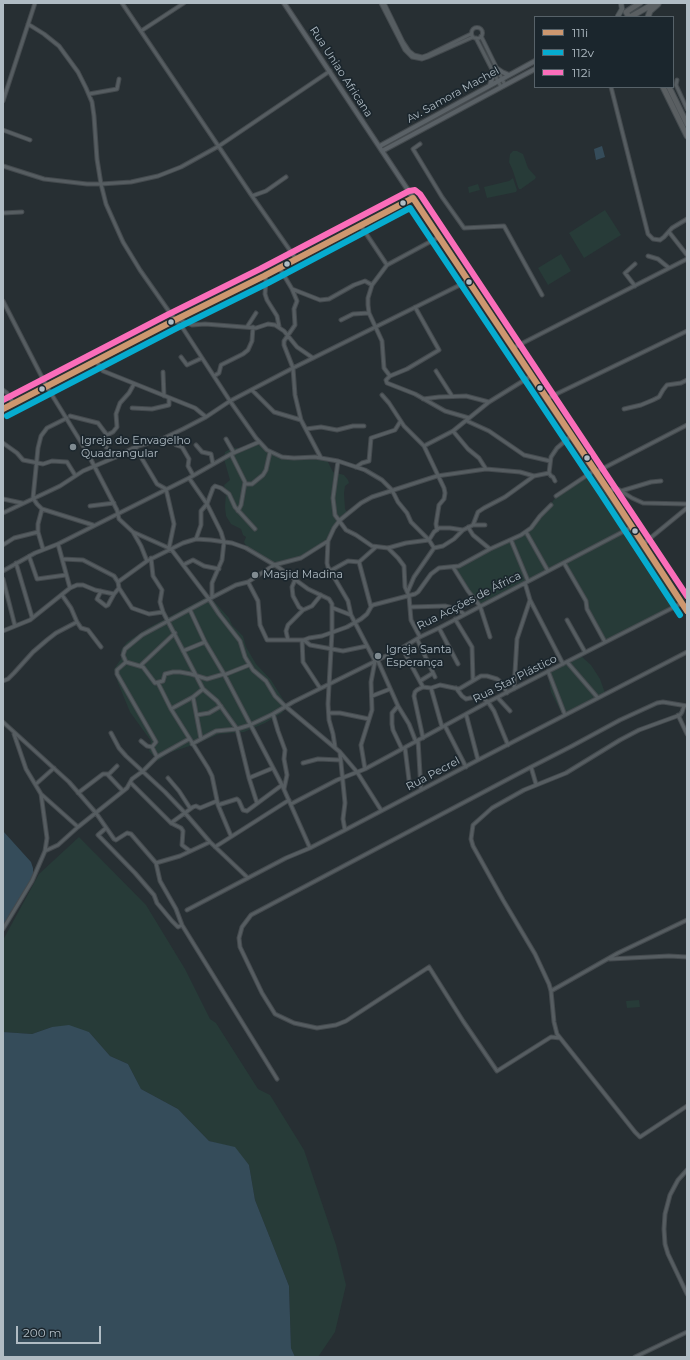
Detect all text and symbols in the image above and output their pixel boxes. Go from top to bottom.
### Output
legend [534,16,674,88]
street label: Rua Uniao Africana [307,24,375,120]
text: 111i [572,25,588,40]
text: 112v [572,45,594,60]
street label: Av. Samora Machel [404,64,502,126]
text: 112i [572,65,591,80]
unlabelled marker [398,198,408,208]
unlabelled marker [282,259,292,269]
unlabelled marker [464,277,474,287]
unlabelled marker [166,317,176,327]
unlabelled marker [535,383,545,393]
unlabelled marker [37,384,47,394]
place label: Igreja do Envagelho Quadrangular [81,434,191,460]
marker: Igreja do Envagelho Quadrangular [68,442,78,452]
unlabelled marker [582,453,592,463]
unlabelled marker [630,526,640,536]
place label: Masjid Madina [263,568,343,582]
street label: Rua Acções de África [415,569,523,633]
marker: Masjid Madina [250,570,260,580]
place label: Igreja Santa Esperança [386,643,452,669]
marker: Igreja Santa Esperança [373,651,383,661]
street label: Rua Star Plástico [471,652,559,706]
street label: Rua Pecrel [404,754,462,794]
scale bar [18,1318,103,1344]
text: 200 m [23,1325,62,1340]

